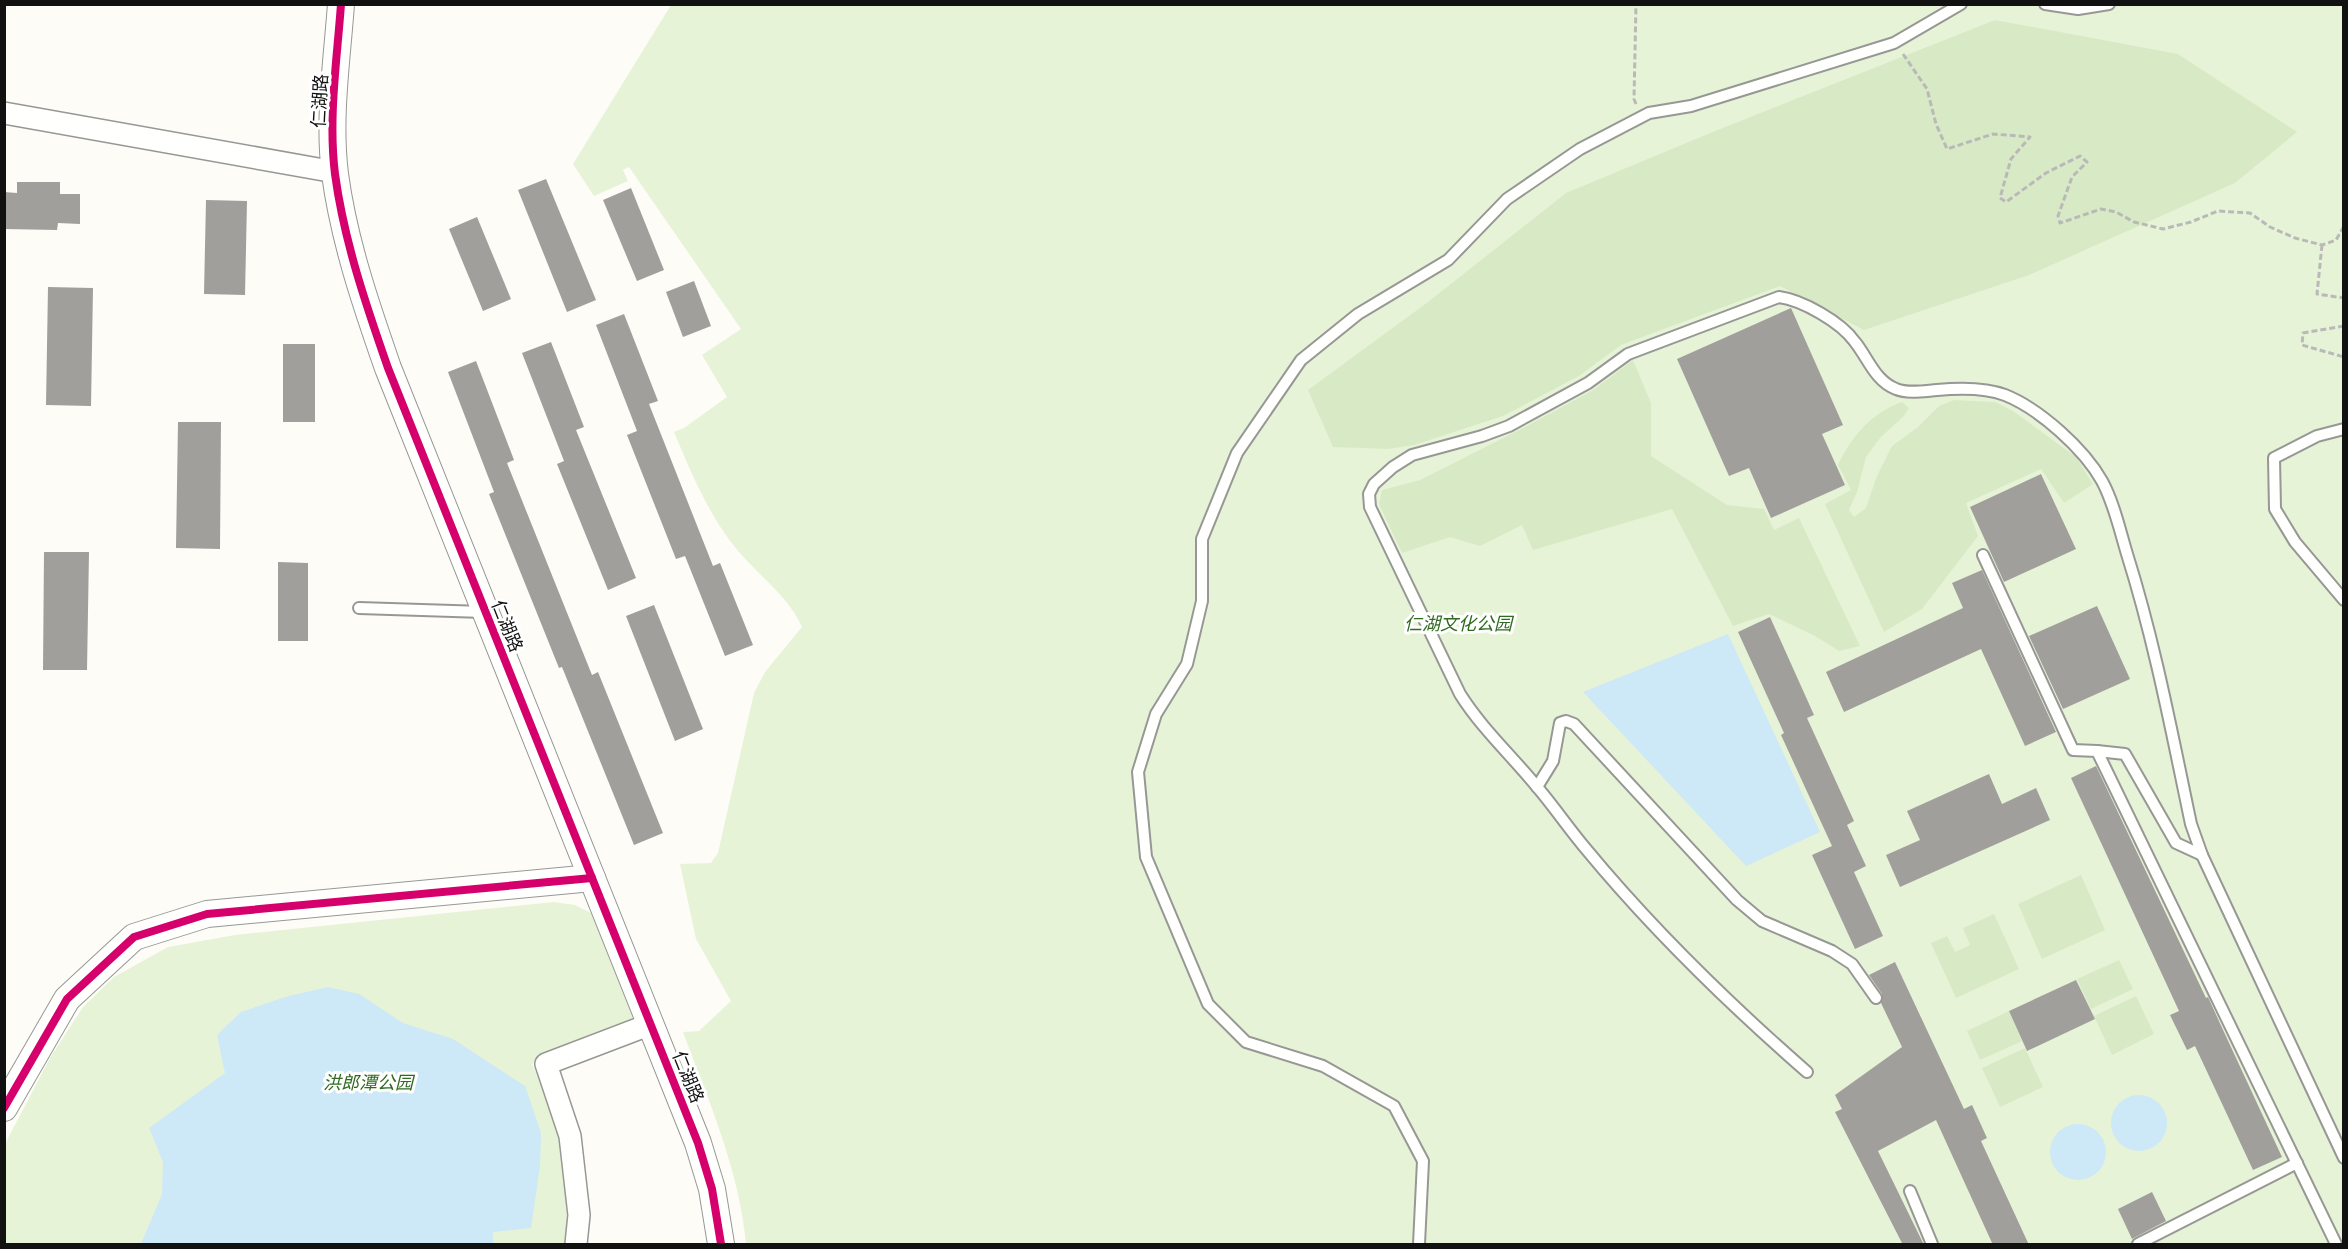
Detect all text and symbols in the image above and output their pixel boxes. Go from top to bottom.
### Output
street label: 仁湖路 [308,73,332,129]
street label: 仁湖路 [487,597,527,655]
park label: 仁湖文化公园 [1404,613,1515,635]
street label: 仁湖路 [668,1048,708,1106]
park label: 洪郎潭公园 [323,1072,416,1094]

